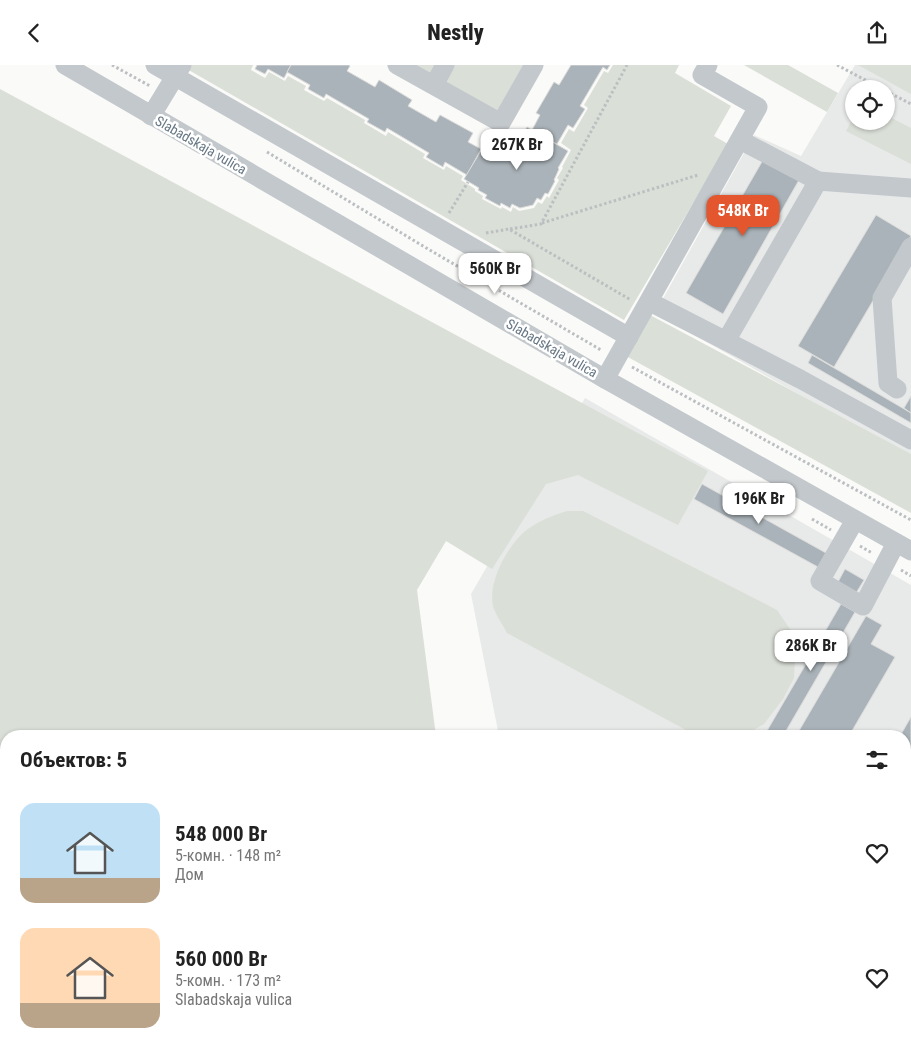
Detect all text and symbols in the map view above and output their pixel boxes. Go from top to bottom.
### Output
icon: back [20,19,48,47]
icon: share [863,19,891,47]
text: Nestly [427,20,484,45]
map controls [845,80,895,130]
button: locate [845,80,895,130]
street label: Slabadskaja vulica [153,112,249,178]
pin: 267K Br [471,129,563,171]
text: 267K Br [491,135,543,154]
pin: 548K Br [697,195,789,237]
text: 548K Br [717,201,769,220]
pin: 560K Br [449,253,541,295]
text: 560K Br [469,259,521,278]
street label: Slabadskaja vulica [504,315,600,381]
pin: 196K Br [713,483,805,525]
text: 196K Br [733,489,785,508]
pin: 286K Br [765,629,857,672]
text: 286K Br [785,636,837,655]
icon: filters [863,746,891,774]
text: Объектов: 5 [20,748,127,772]
text: 548 000 Br [175,822,267,846]
icon: home [60,823,120,883]
icon: heart [863,839,891,867]
text: 5-комн. · 148 m² [175,846,281,865]
text: Дом [175,865,204,884]
text: 560 000 Br [175,947,267,971]
icon: home [60,948,120,1008]
icon: heart [863,964,891,992]
text: 5-комн. · 173 m² [175,971,281,990]
text: Slabadskaja vulica [175,990,292,1009]

